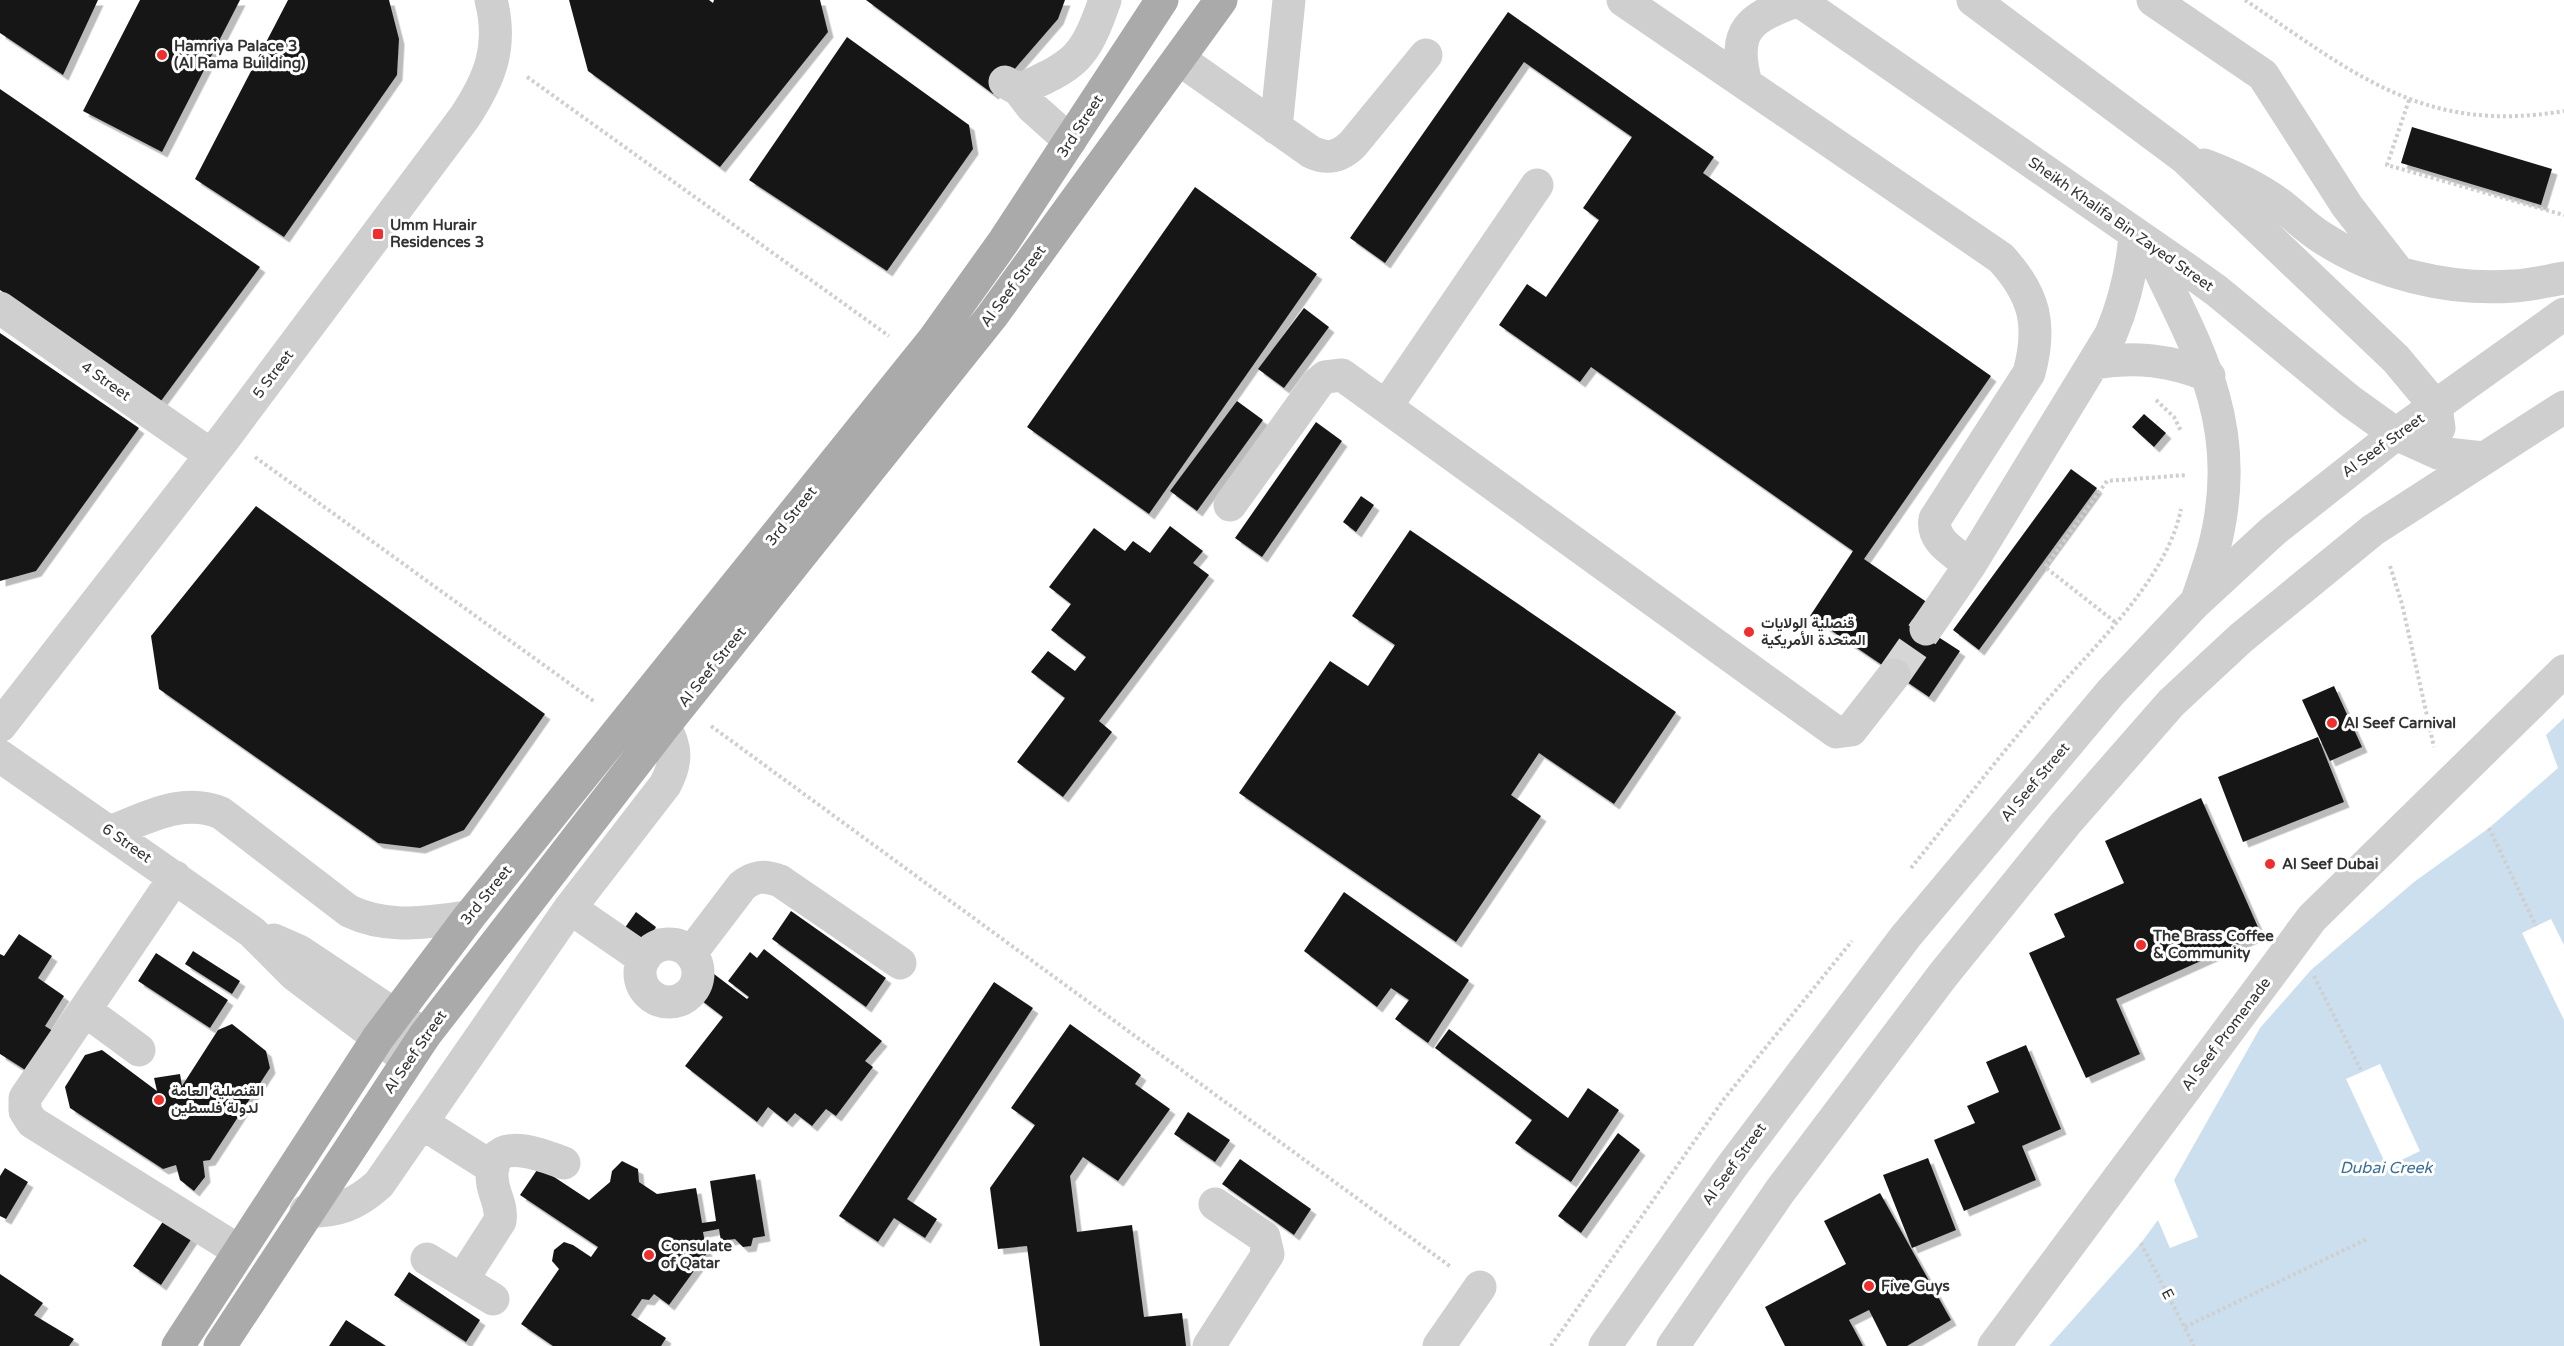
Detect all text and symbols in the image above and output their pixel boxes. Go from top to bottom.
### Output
place label: Hamriya Palace 3 (Al Rama Building) [174,37,306,73]
marker: Hamriya Palace 3 (Al Rama Building) [155,48,169,62]
street label: 3rd Street [1053,91,1107,161]
street label: Sheikh Khalifa Bin Zayed Street [2025,153,2217,295]
place label: Umm Hurair Residences 3 [390,216,484,251]
marker: Umm Hurair Residences 3 [371,227,385,241]
street label: Al Seef Street [976,241,1050,330]
street label: 5 Street [249,346,297,402]
street label: 4 Street [78,358,134,405]
street label: Al Seef Street [2338,409,2428,481]
street label: 3rd Street [762,482,821,549]
place label: قنصلية الولايات المتحدة الأمريكية [1761,614,1866,649]
street label: Al Seef Street [674,623,750,711]
marker: قنصلية الولايات المتحدة الأمريكية [1742,625,1756,639]
place label: Al Seef Carnival [2344,714,2456,732]
marker: Al Seef Carnival [2325,716,2339,730]
street label: Al Seef Street [1997,739,2073,825]
street label: 6 Street [99,820,155,867]
place label: Al Seef Dubai [2282,855,2379,873]
marker: Al Seef Dubai [2263,857,2277,871]
street label: 3rd Street [457,861,516,928]
place label: The Brass Coffee & Community [2152,927,2274,963]
marker: The Brass Coffee & Community [2134,938,2148,952]
street label: Al Seef Promenade [2178,974,2274,1094]
street label: Al Seef Street [380,1007,450,1097]
place label: القنصلية العامة لدولة فلسطين [171,1082,264,1117]
marker: القنصلية العامة لدولة فلسطين [152,1093,166,1107]
street label: Al Seef Street [1698,1119,1770,1209]
water label: Dubai Creek [2340,1158,2434,1178]
place label: Consulate of Qatar [661,1237,732,1272]
marker: Consulate of Qatar [642,1248,656,1262]
place label: Five Guys [1881,1277,1950,1296]
marker: Five Guys [1862,1279,1876,1293]
street label: E [2158,1286,2178,1302]

